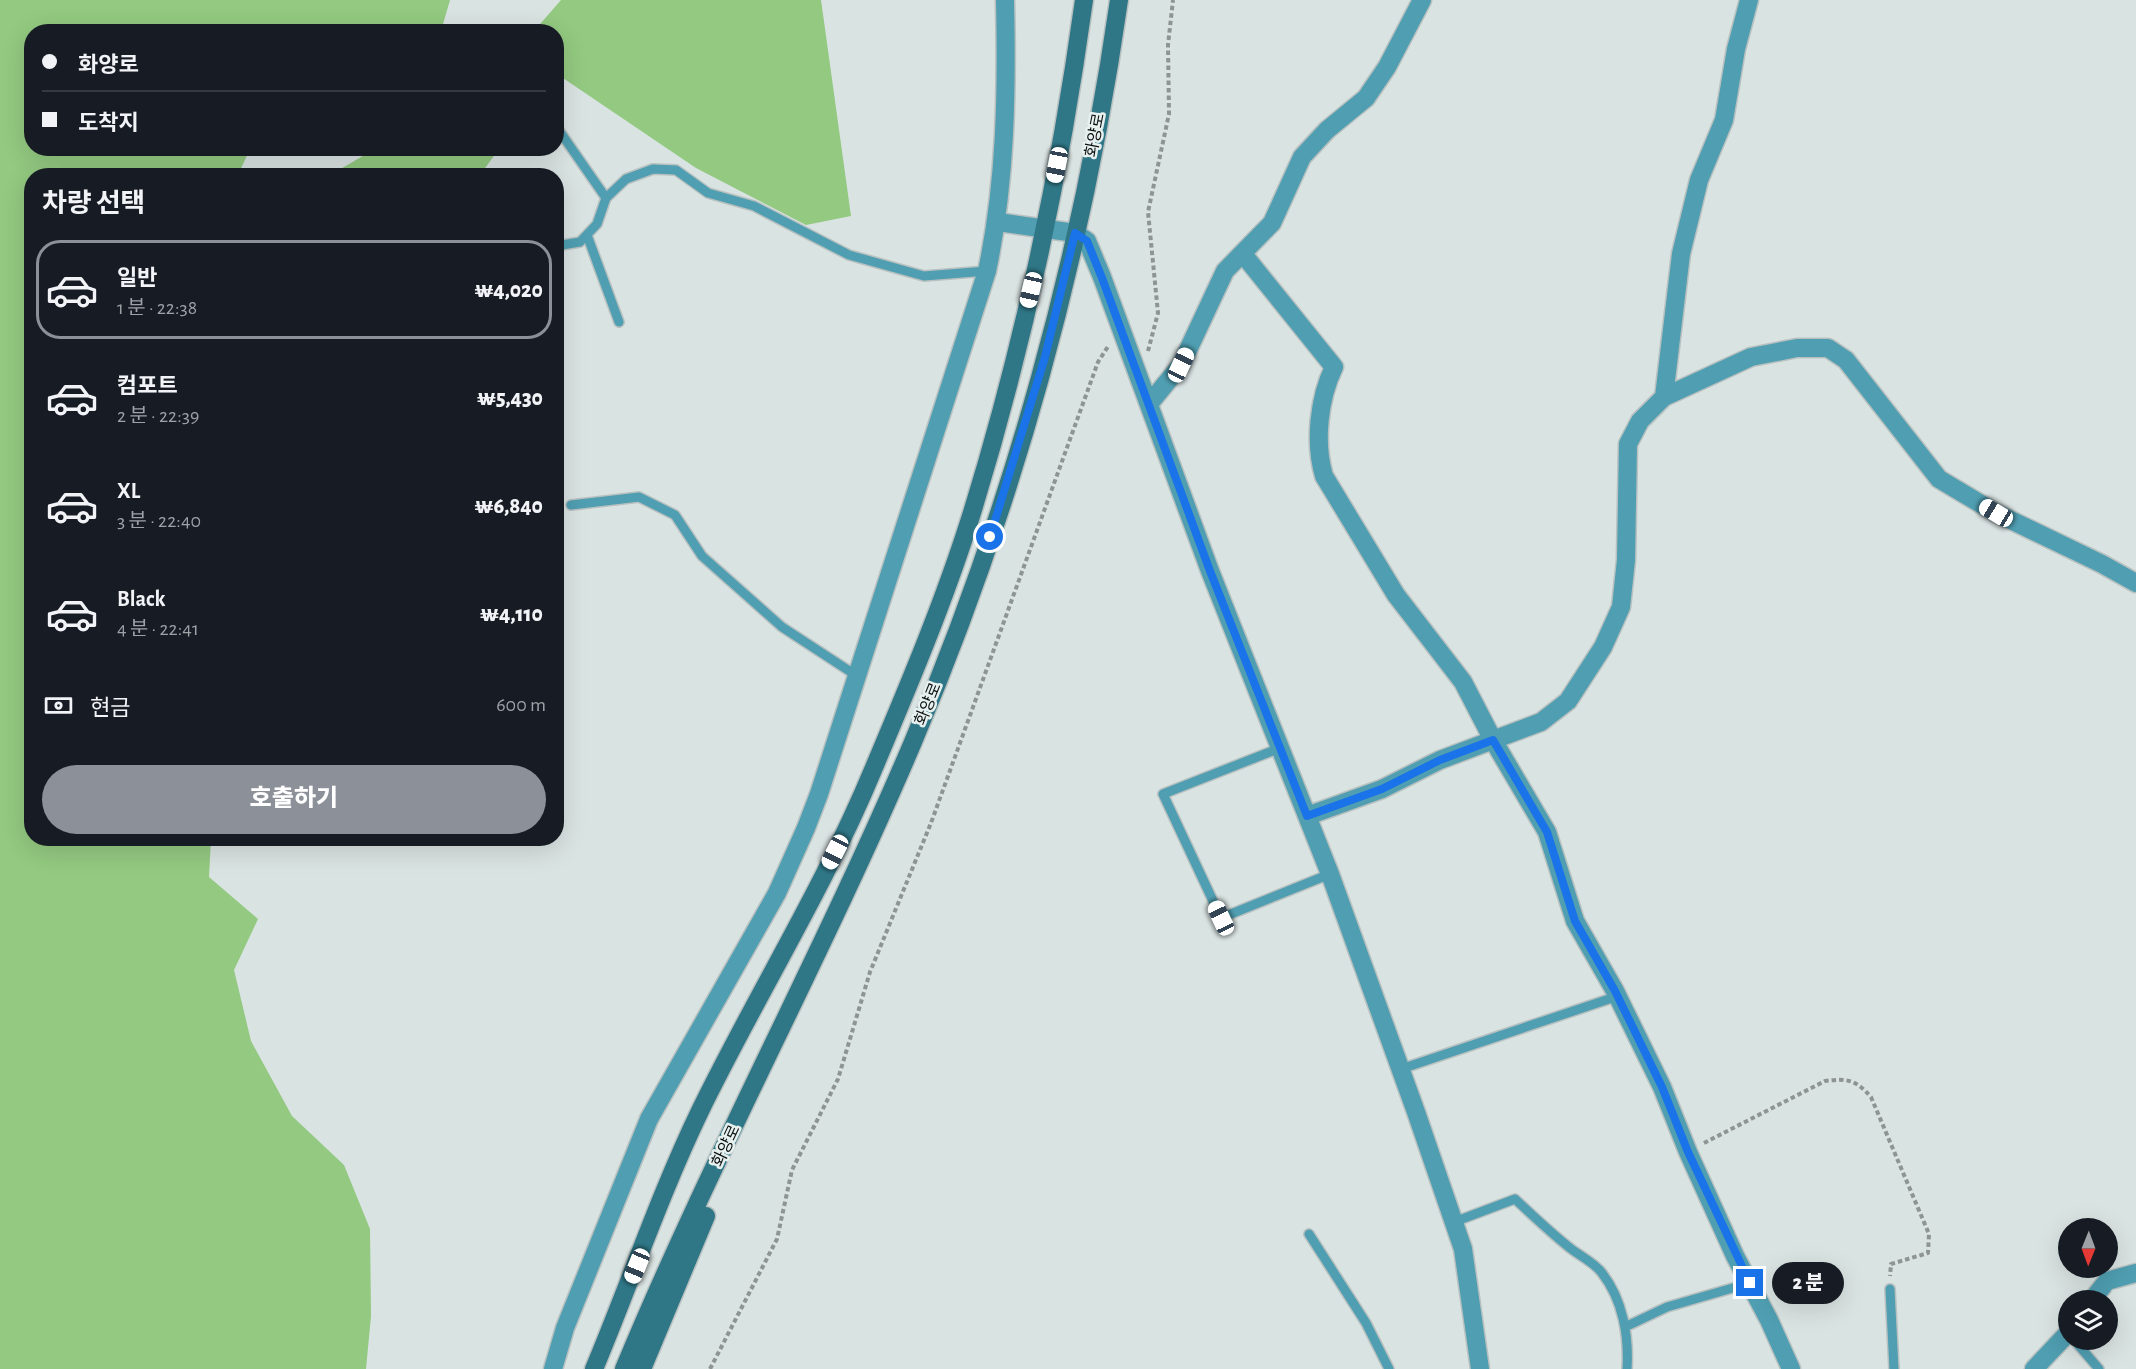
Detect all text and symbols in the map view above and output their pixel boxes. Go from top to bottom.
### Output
text: 화양로 [78,54,139,76]
text: 도착지 [78,112,139,134]
street label: 화양로 [1083,112,1107,158]
car [1045,146,1069,184]
text: 차량 선택 [42,190,145,217]
icon: car [45,263,99,317]
text: 일반 [117,267,157,289]
car [1018,270,1044,310]
text: ₩4,020 [474,279,543,301]
text: 1 분 · 22:38 [117,298,197,318]
car [1165,345,1197,385]
icon: car [45,371,99,425]
text: 컴포트 [117,375,178,397]
text: ₩5,430 [477,387,543,409]
text: 2 분 · 22:39 [117,406,199,426]
icon: car [45,479,99,533]
text: XL [117,480,140,502]
text: ₩6,840 [475,495,543,517]
car [1976,496,2016,530]
text: 3 분 · 22:40 [117,511,201,531]
route start [976,523,1003,550]
icon: car [45,587,99,641]
text: Black [117,588,165,610]
text: ₩4,110 [480,603,543,625]
text: 4 분 · 22:41 [117,619,199,639]
street label: 화양로 [912,680,944,727]
icon: cash [42,689,75,722]
text: 600 m [496,695,546,715]
text: 현금 [90,697,130,719]
button: 호출하기 [42,765,546,834]
car [819,832,851,872]
car [1205,898,1237,938]
street label: 화양로 [709,1122,743,1169]
north arrow [2058,1218,2118,1278]
map controls [2058,1218,2118,1350]
car [622,1246,652,1286]
callout: 2 분 [1771,1262,1843,1304]
route end [1736,1269,1763,1296]
text: 2 분 [1793,1273,1823,1293]
button: layers [2058,1290,2118,1350]

